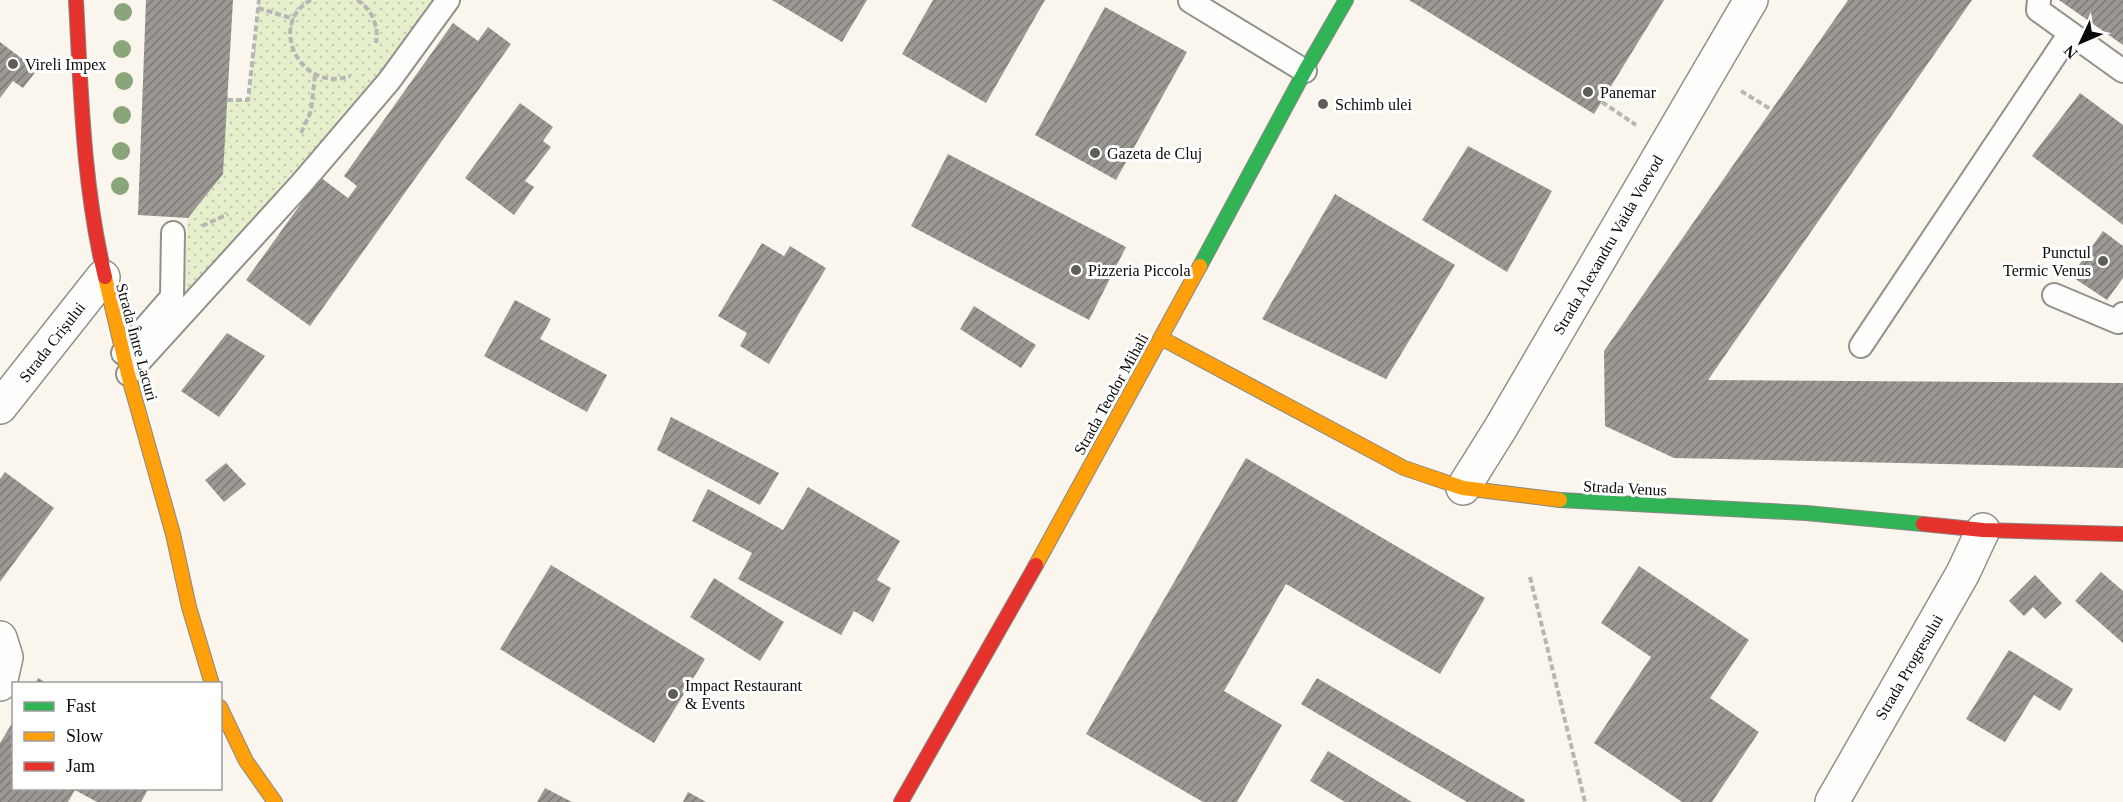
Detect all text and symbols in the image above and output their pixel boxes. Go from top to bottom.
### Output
north arrow [2051,12,2111,72]
text: N [2060,42,2081,62]
place label: Vireli Impex [25,56,106,74]
marker: Vireli Impex [6,57,20,71]
place label: Panemar [1600,84,1657,101]
marker: Panemar [1581,85,1595,99]
place label: Schimb ulei [1335,96,1412,113]
marker: Schimb ulei [1316,97,1330,111]
place label: Gazeta de Cluj [1107,145,1202,163]
marker: Gazeta de Cluj [1088,146,1102,160]
street label: Strada Alexandru Vaida Voevod [1550,152,1666,338]
place label: Punctul Termic Venus [2003,244,2092,279]
marker: Punctul Termic Venus [2096,254,2110,268]
place label: Pizzeria Piccola [1088,262,1191,279]
marker: Pizzeria Piccola [1069,263,1083,277]
street label: Strada Între Lacuri [113,281,162,403]
street label: Strada Crișului [16,298,90,386]
street label: Strada Teodor Mihali [1071,330,1152,458]
street label: Strada Venus [1583,477,1667,499]
street label: Strada Progresului [1872,611,1947,723]
place label: Impact Restaurant & Events [685,677,802,712]
legend [12,682,222,790]
marker: Impact Restaurant & Events [666,687,680,701]
text: Fast [66,696,96,716]
text: Slow [66,726,103,746]
text: Jam [66,756,95,776]

